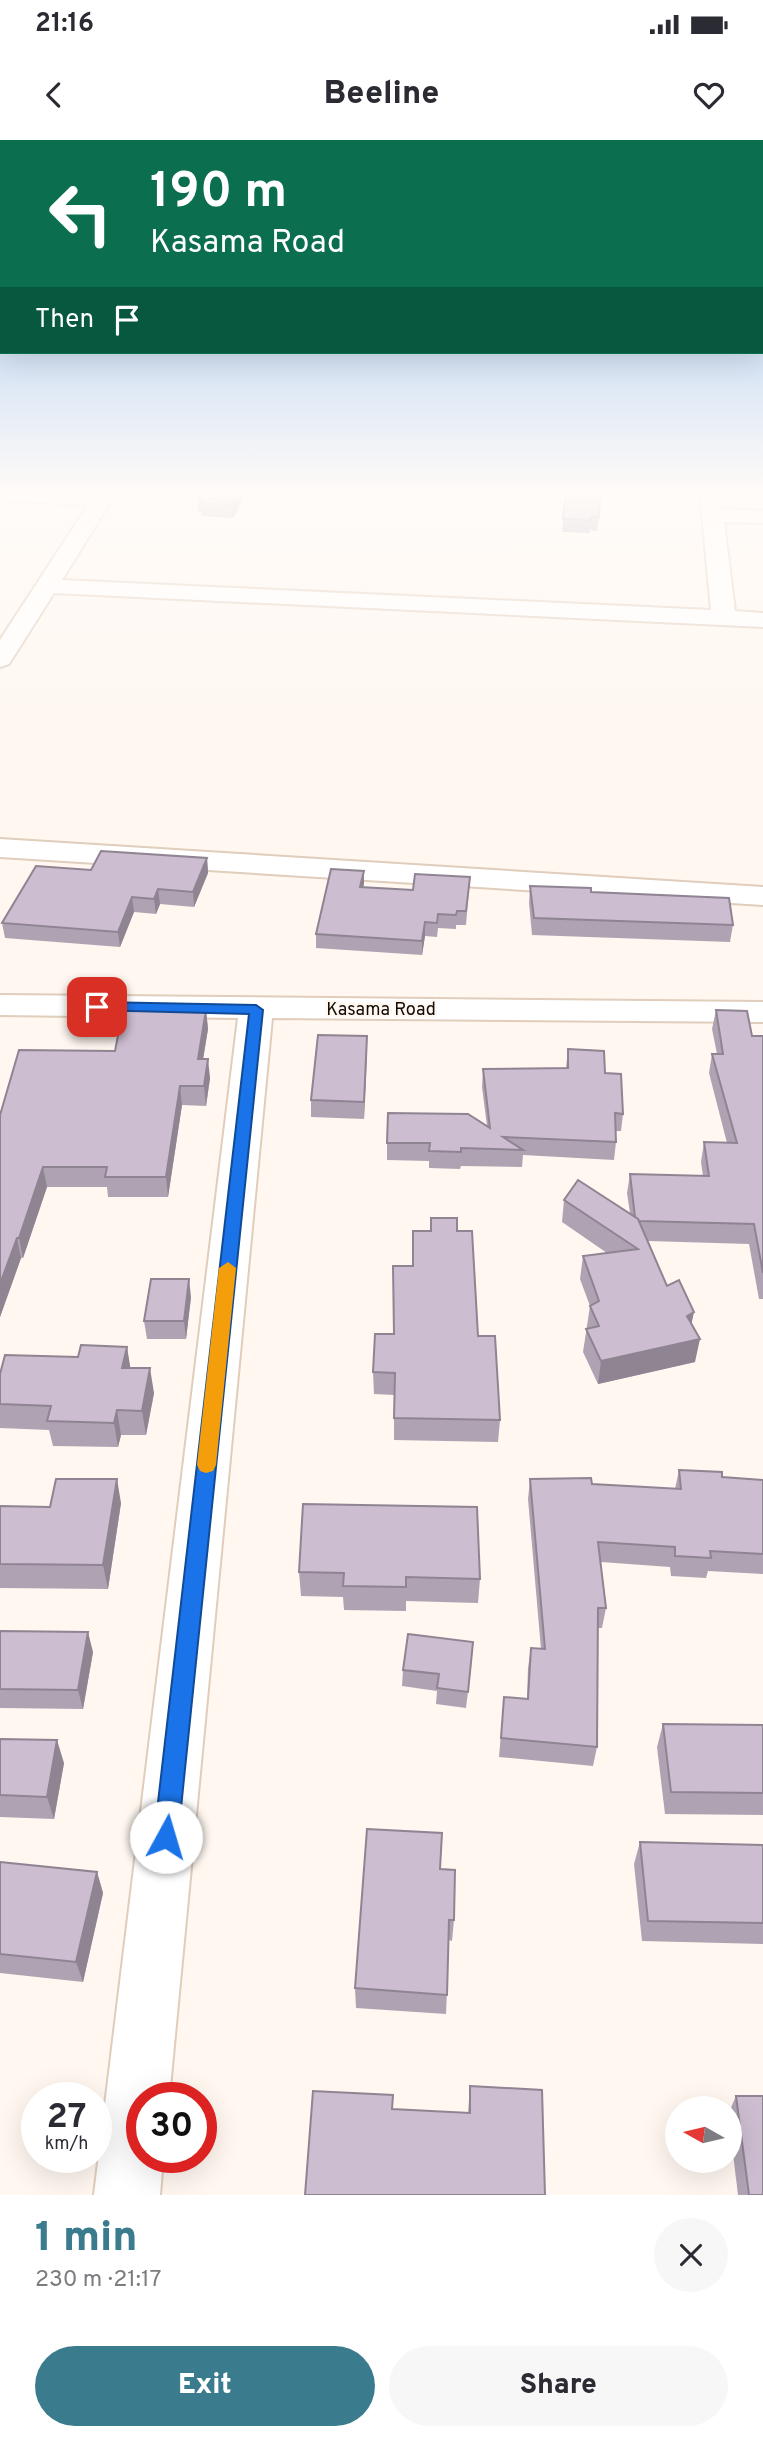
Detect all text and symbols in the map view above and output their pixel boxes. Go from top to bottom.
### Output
text: 21:16 [35,8,94,41]
text: Beeline [324,75,439,115]
icon: back [35,76,73,114]
icon: heart [690,76,728,114]
text: 190 m [150,163,287,225]
icon: left [35,168,126,259]
text: Kasama Road [150,224,345,264]
icon: arrive [108,301,146,339]
text: Then [35,304,94,337]
pin [67,977,127,1037]
icon: arrive [78,988,116,1026]
street label: Kasama Road [326,999,436,1022]
position arrow [129,1800,203,1874]
speed limit sign: 30 [126,2082,217,2173]
text: 27 [47,2096,86,2140]
north arrow [665,2096,742,2174]
map controls [665,2096,742,2173]
text: km/h [45,2133,88,2156]
text: 1 min [35,2213,138,2266]
button: close [654,2218,728,2292]
text: 230 m · 21:17 [35,2266,161,2295]
button: Exit [35,2346,375,2426]
button: Share [389,2346,728,2426]

